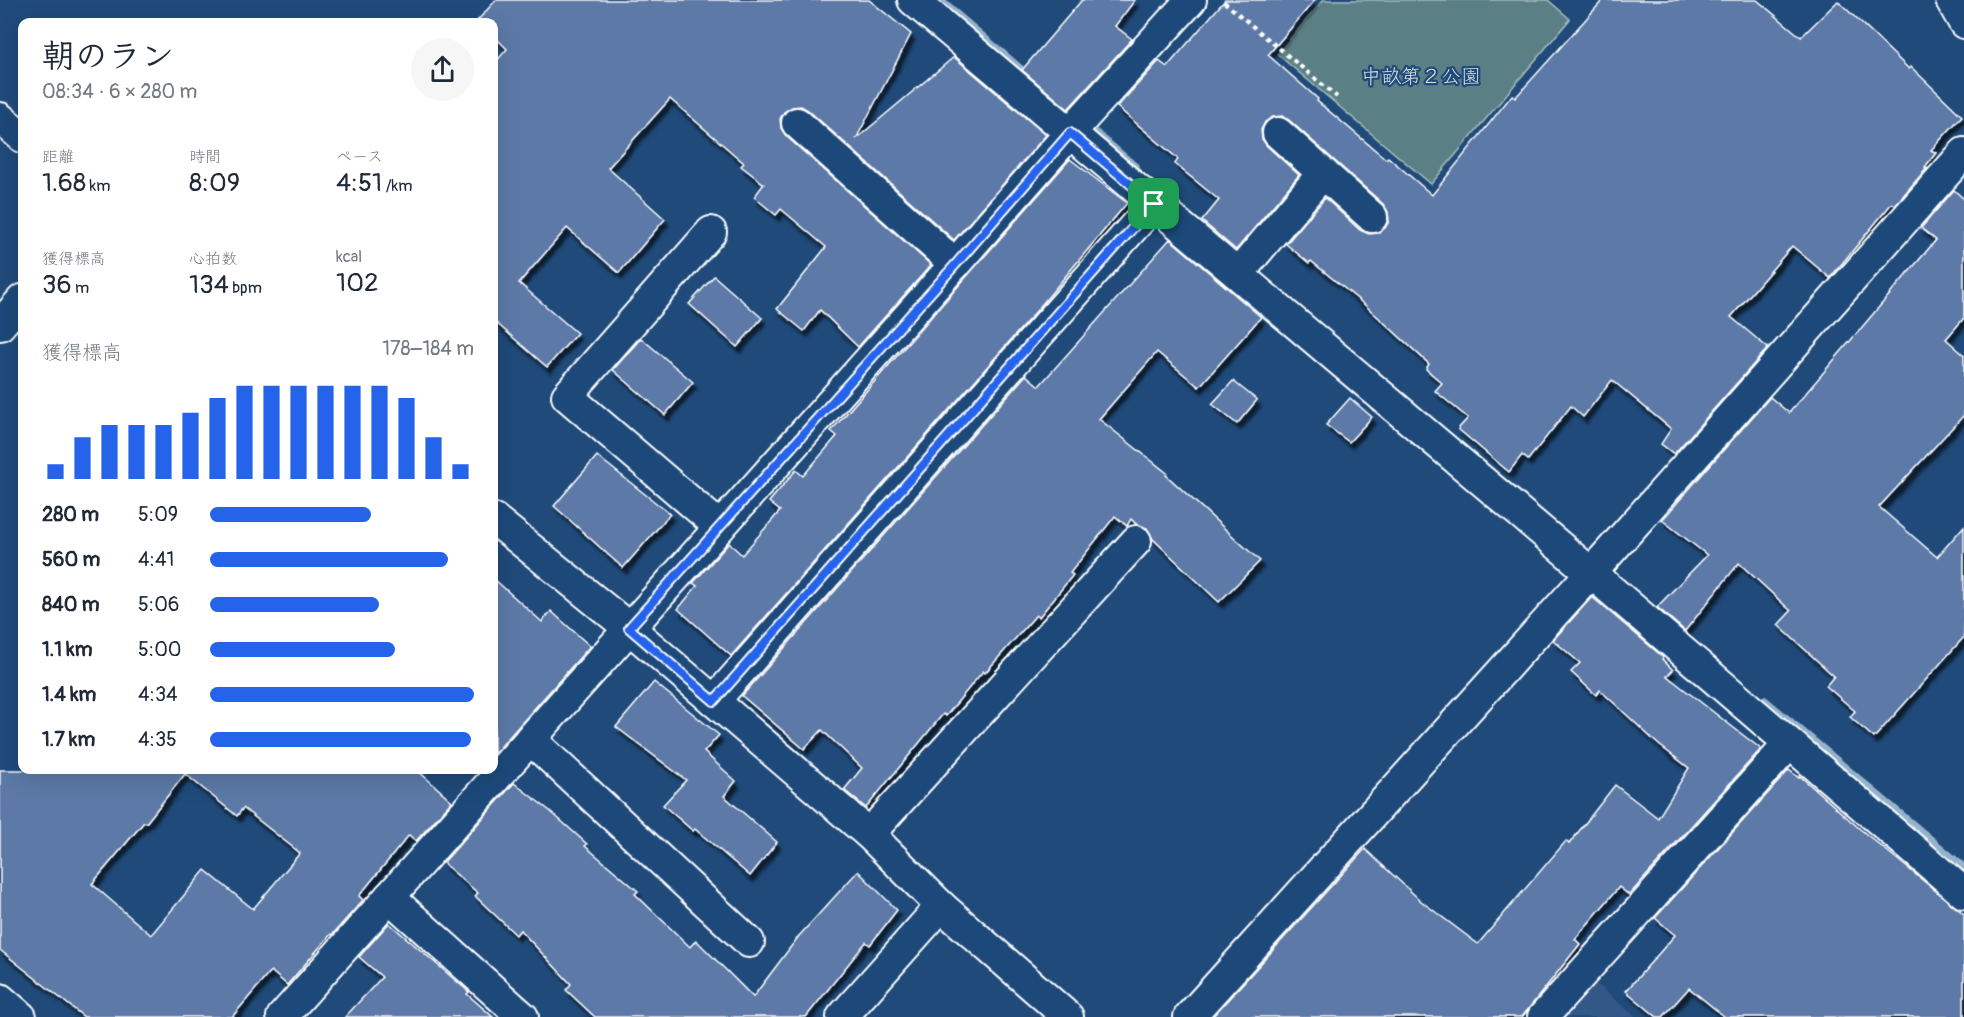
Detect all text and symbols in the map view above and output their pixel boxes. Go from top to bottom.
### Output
text: 朝のラン [42,36,174,77]
button: share [411,38,474,101]
park label: 中畝第２公園 [1361,64,1481,89]
text: 08:34 · 6 × 280 m [42,79,197,104]
text: 距離 [42,147,74,167]
text: 時間 [189,147,221,167]
text: ペース [336,147,383,167]
text: 1.68 [42,167,86,199]
text: 8:09 [189,167,240,199]
text: 4:51 [336,167,382,199]
text: km [86,176,110,196]
text: /km [382,176,412,196]
pin [1128,178,1179,229]
icon: arrive [1137,187,1170,220]
text: kcal [336,247,362,267]
text: 獲得標高 [42,249,106,269]
text: 心拍数 [189,249,237,269]
text: 102 [336,267,378,299]
text: 36 [42,269,72,301]
text: 134 [189,269,229,301]
text: m [72,278,89,298]
text: bpm [229,278,262,298]
text: 178–184 m [382,336,474,361]
text: 獲得標高 [42,340,122,365]
text: 280 m [42,502,99,527]
text: 5:09 [138,502,178,527]
text: 560 m [42,547,100,572]
text: 4:41 [138,547,174,572]
text: 840 m [42,592,99,617]
text: 5:06 [138,592,179,617]
text: 1.1 km [42,637,92,662]
text: 5:00 [138,637,182,662]
text: 1.4 km [42,682,96,707]
text: 4:34 [138,682,178,707]
text: 1.7 km [42,727,95,752]
text: 4:35 [138,727,177,752]

